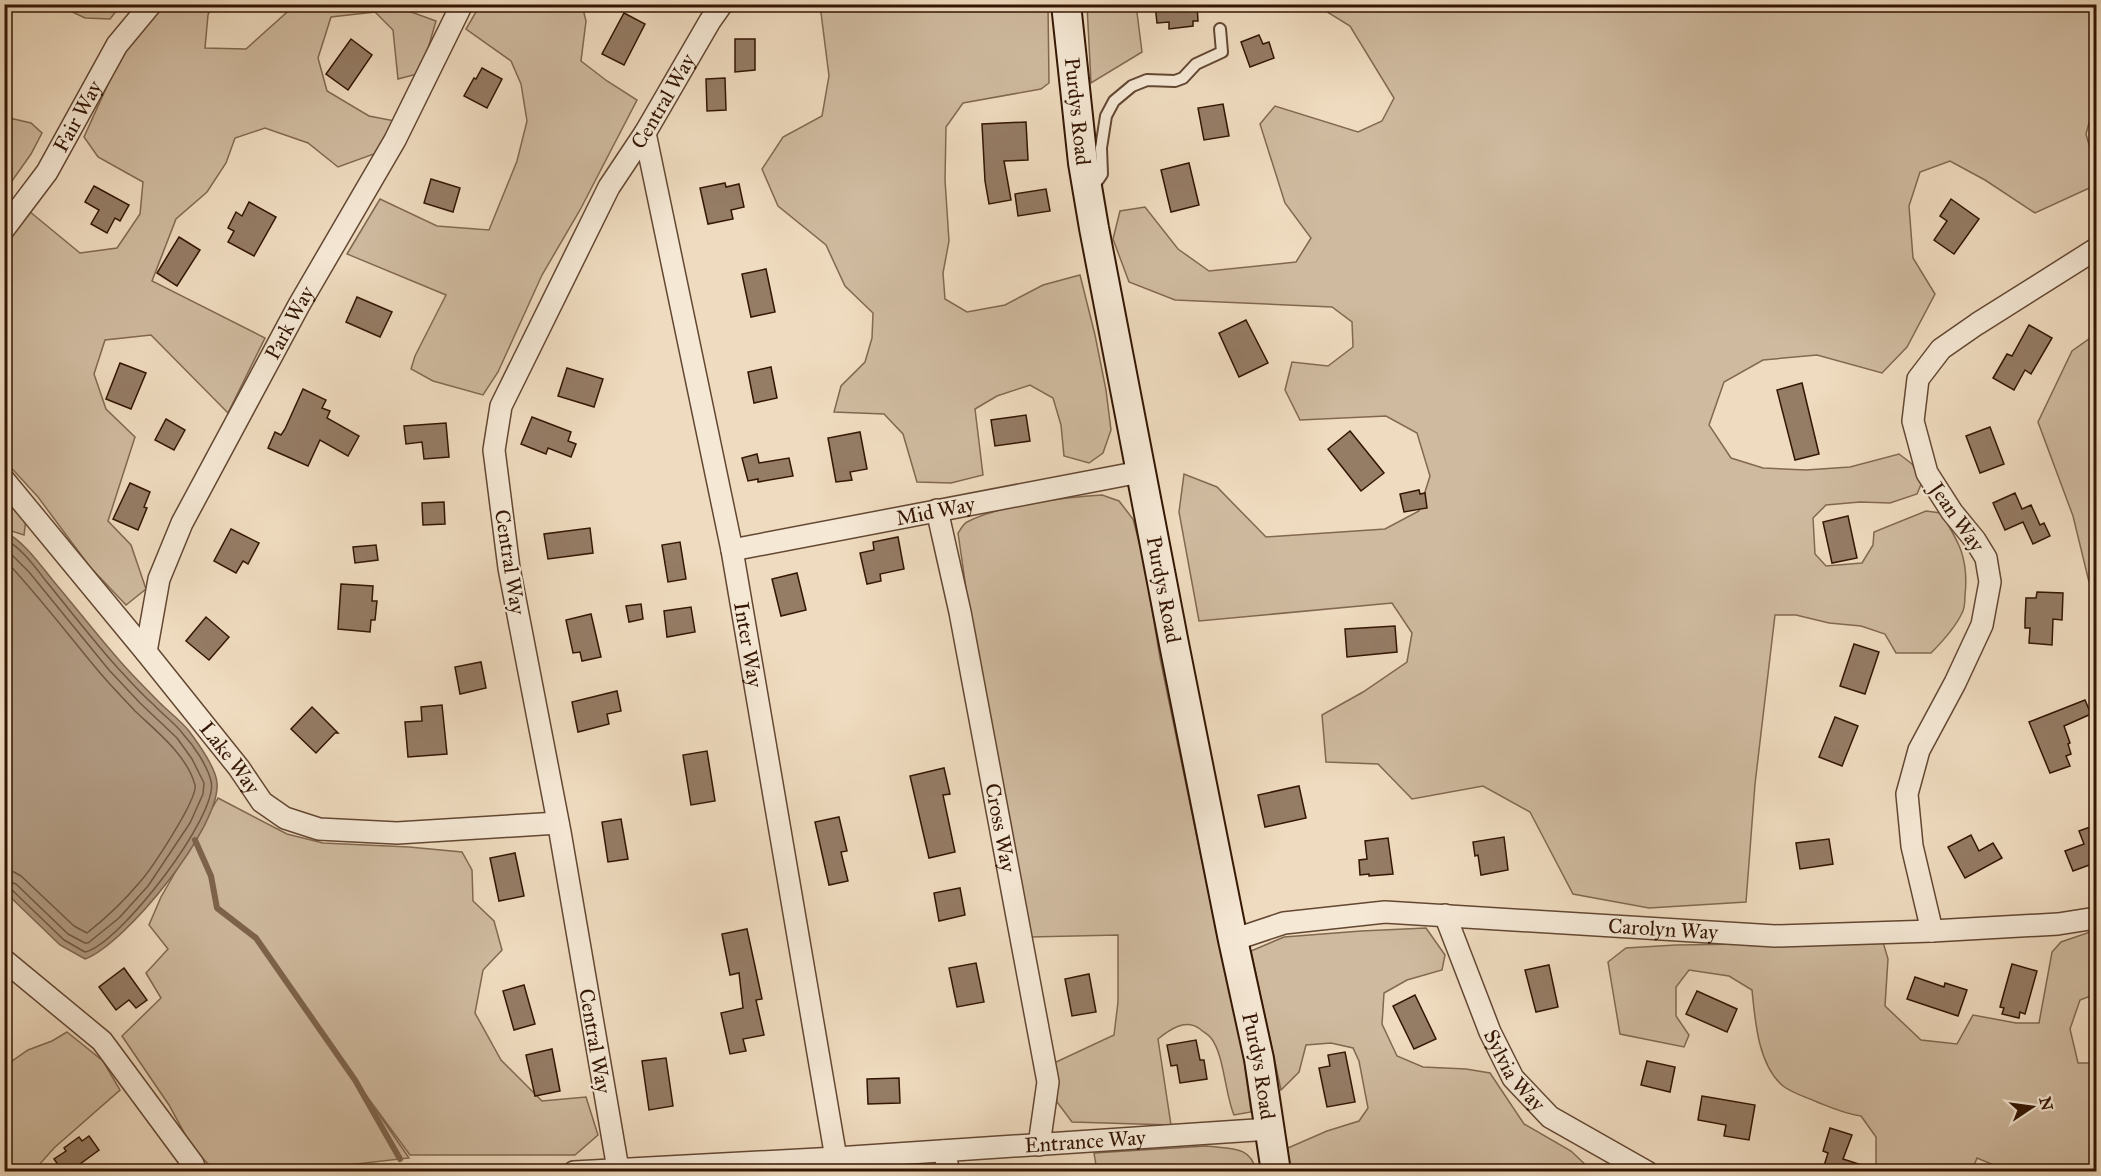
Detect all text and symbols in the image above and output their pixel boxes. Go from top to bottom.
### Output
street label: Central Way [625,48,702,154]
street label: Purdys Road [1059,56,1096,167]
street label: Fair Way [48,75,108,157]
street label: Park Way [259,280,321,364]
street label: Jean Way [1923,476,1991,558]
street label: Mid Way [894,491,978,531]
street label: Central Way [489,508,531,618]
street label: Purdys Road [1141,534,1187,646]
street label: Inter Way [728,600,768,690]
street label: Lake Way [194,716,266,800]
street label: Cross Way [979,781,1022,876]
street label: Carolyn Way [1607,913,1720,946]
street label: Central Way [573,987,617,1097]
street label: Purdys Road [1236,1010,1281,1122]
street label: Sylvia Way [1478,1025,1552,1118]
north arrow [2002,1077,2062,1137]
text: N [2035,1095,2057,1113]
street label: Entrance Way [1024,1124,1148,1158]

